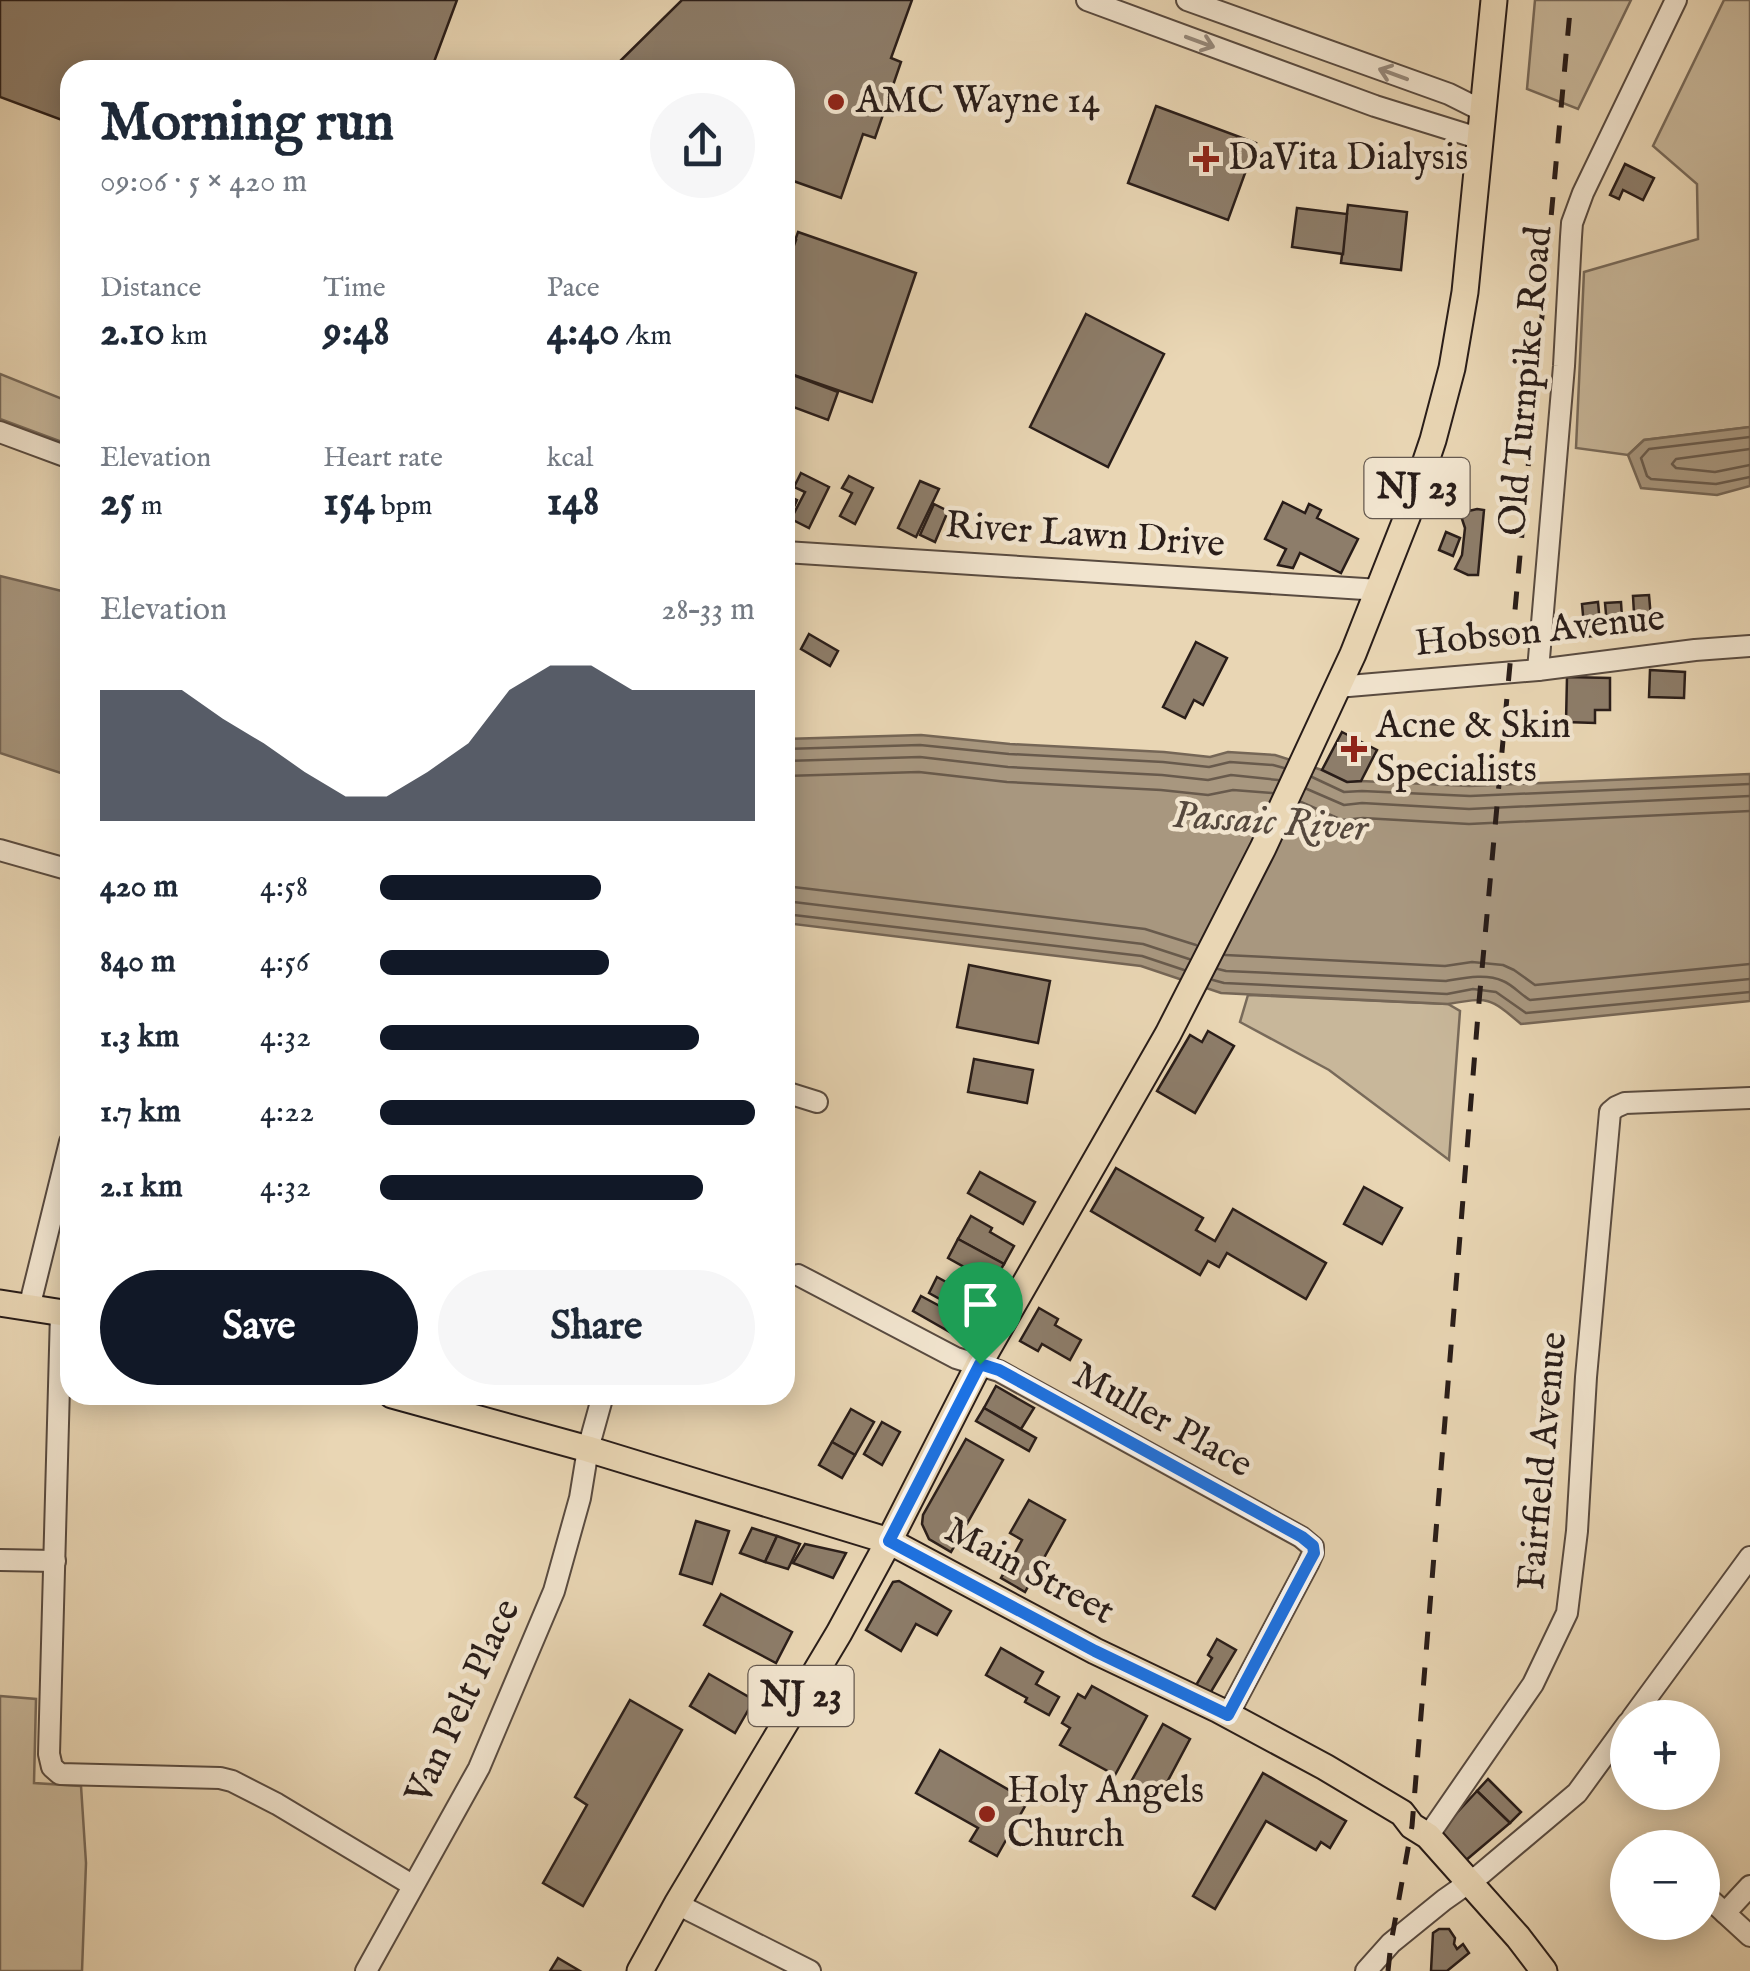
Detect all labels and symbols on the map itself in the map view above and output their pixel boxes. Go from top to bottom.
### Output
one-way arrow [1184,34,1215,52]
one-way arrow [1378,64,1409,82]
place label: AMC Wayne 14 [855,78,1100,126]
marker: AMC Wayne 14 [825,91,847,113]
place label: DaVita Dialysis [1228,135,1468,183]
marker: DaVita Dialysis [1193,146,1219,172]
street label: Old Turnpike Road [1490,223,1565,538]
road number: NJ 23 [1364,458,1470,518]
street label: River Lawn Drive [944,502,1226,570]
street label: Hobson Avenue [1413,595,1667,669]
place label: Acne & Skin Specialists [1375,703,1571,795]
marker: Acne & Skin Specialists [1341,736,1367,762]
water label: Passaic River [1171,791,1372,855]
pin [938,1262,1023,1365]
street label: Fairfield Avenue [1509,1330,1579,1592]
street label: Muller Place [1064,1352,1260,1490]
street label: Main Street [936,1507,1122,1637]
street label: Van Pelt Place [395,1592,532,1813]
road number: NJ 23 [748,1666,854,1726]
place label: Holy Angels Church [1007,1768,1204,1860]
marker: Holy Angels Church [976,1803,998,1825]

